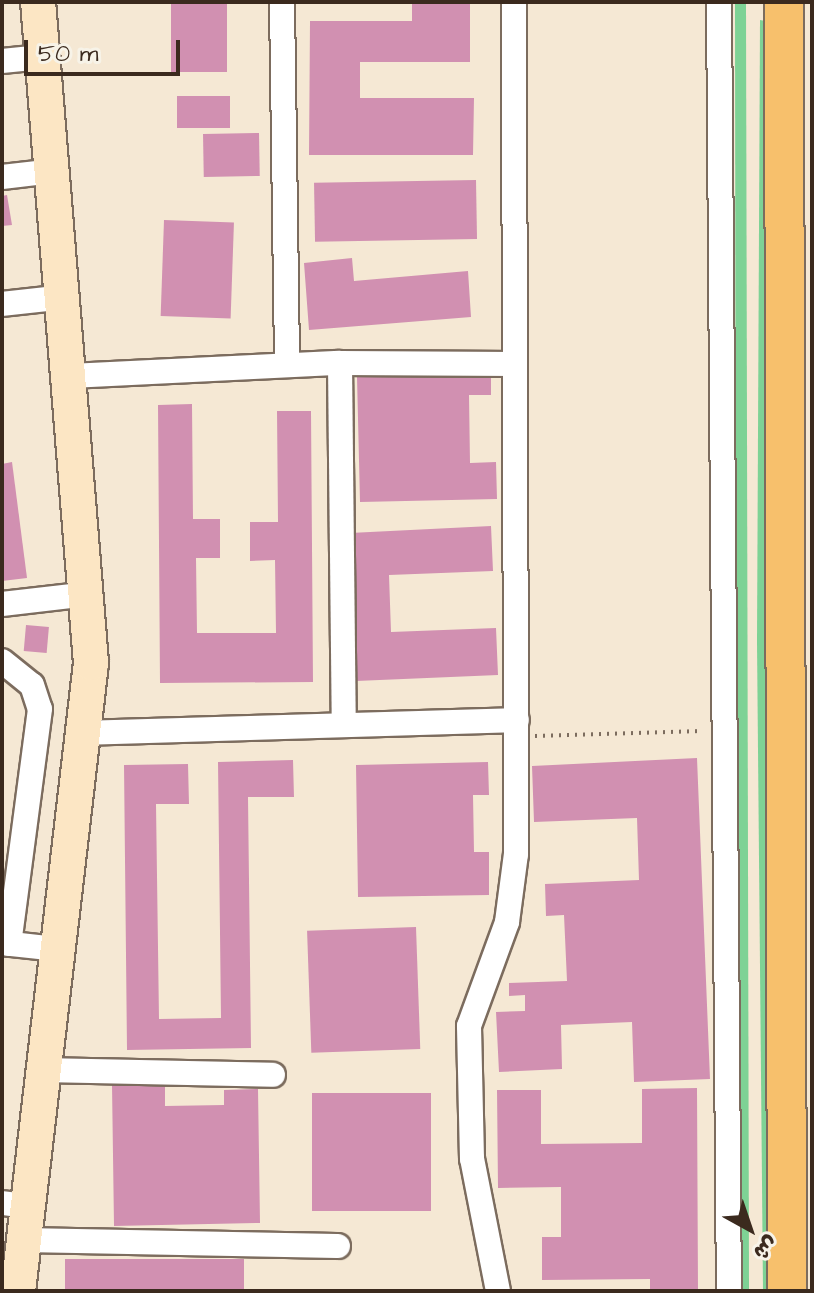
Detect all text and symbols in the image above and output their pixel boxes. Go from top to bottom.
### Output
scale bar [28,24,184,74]
text: 50 m [38,37,98,71]
north arrow [710,1189,790,1269]
text: ش [747,1228,785,1267]

